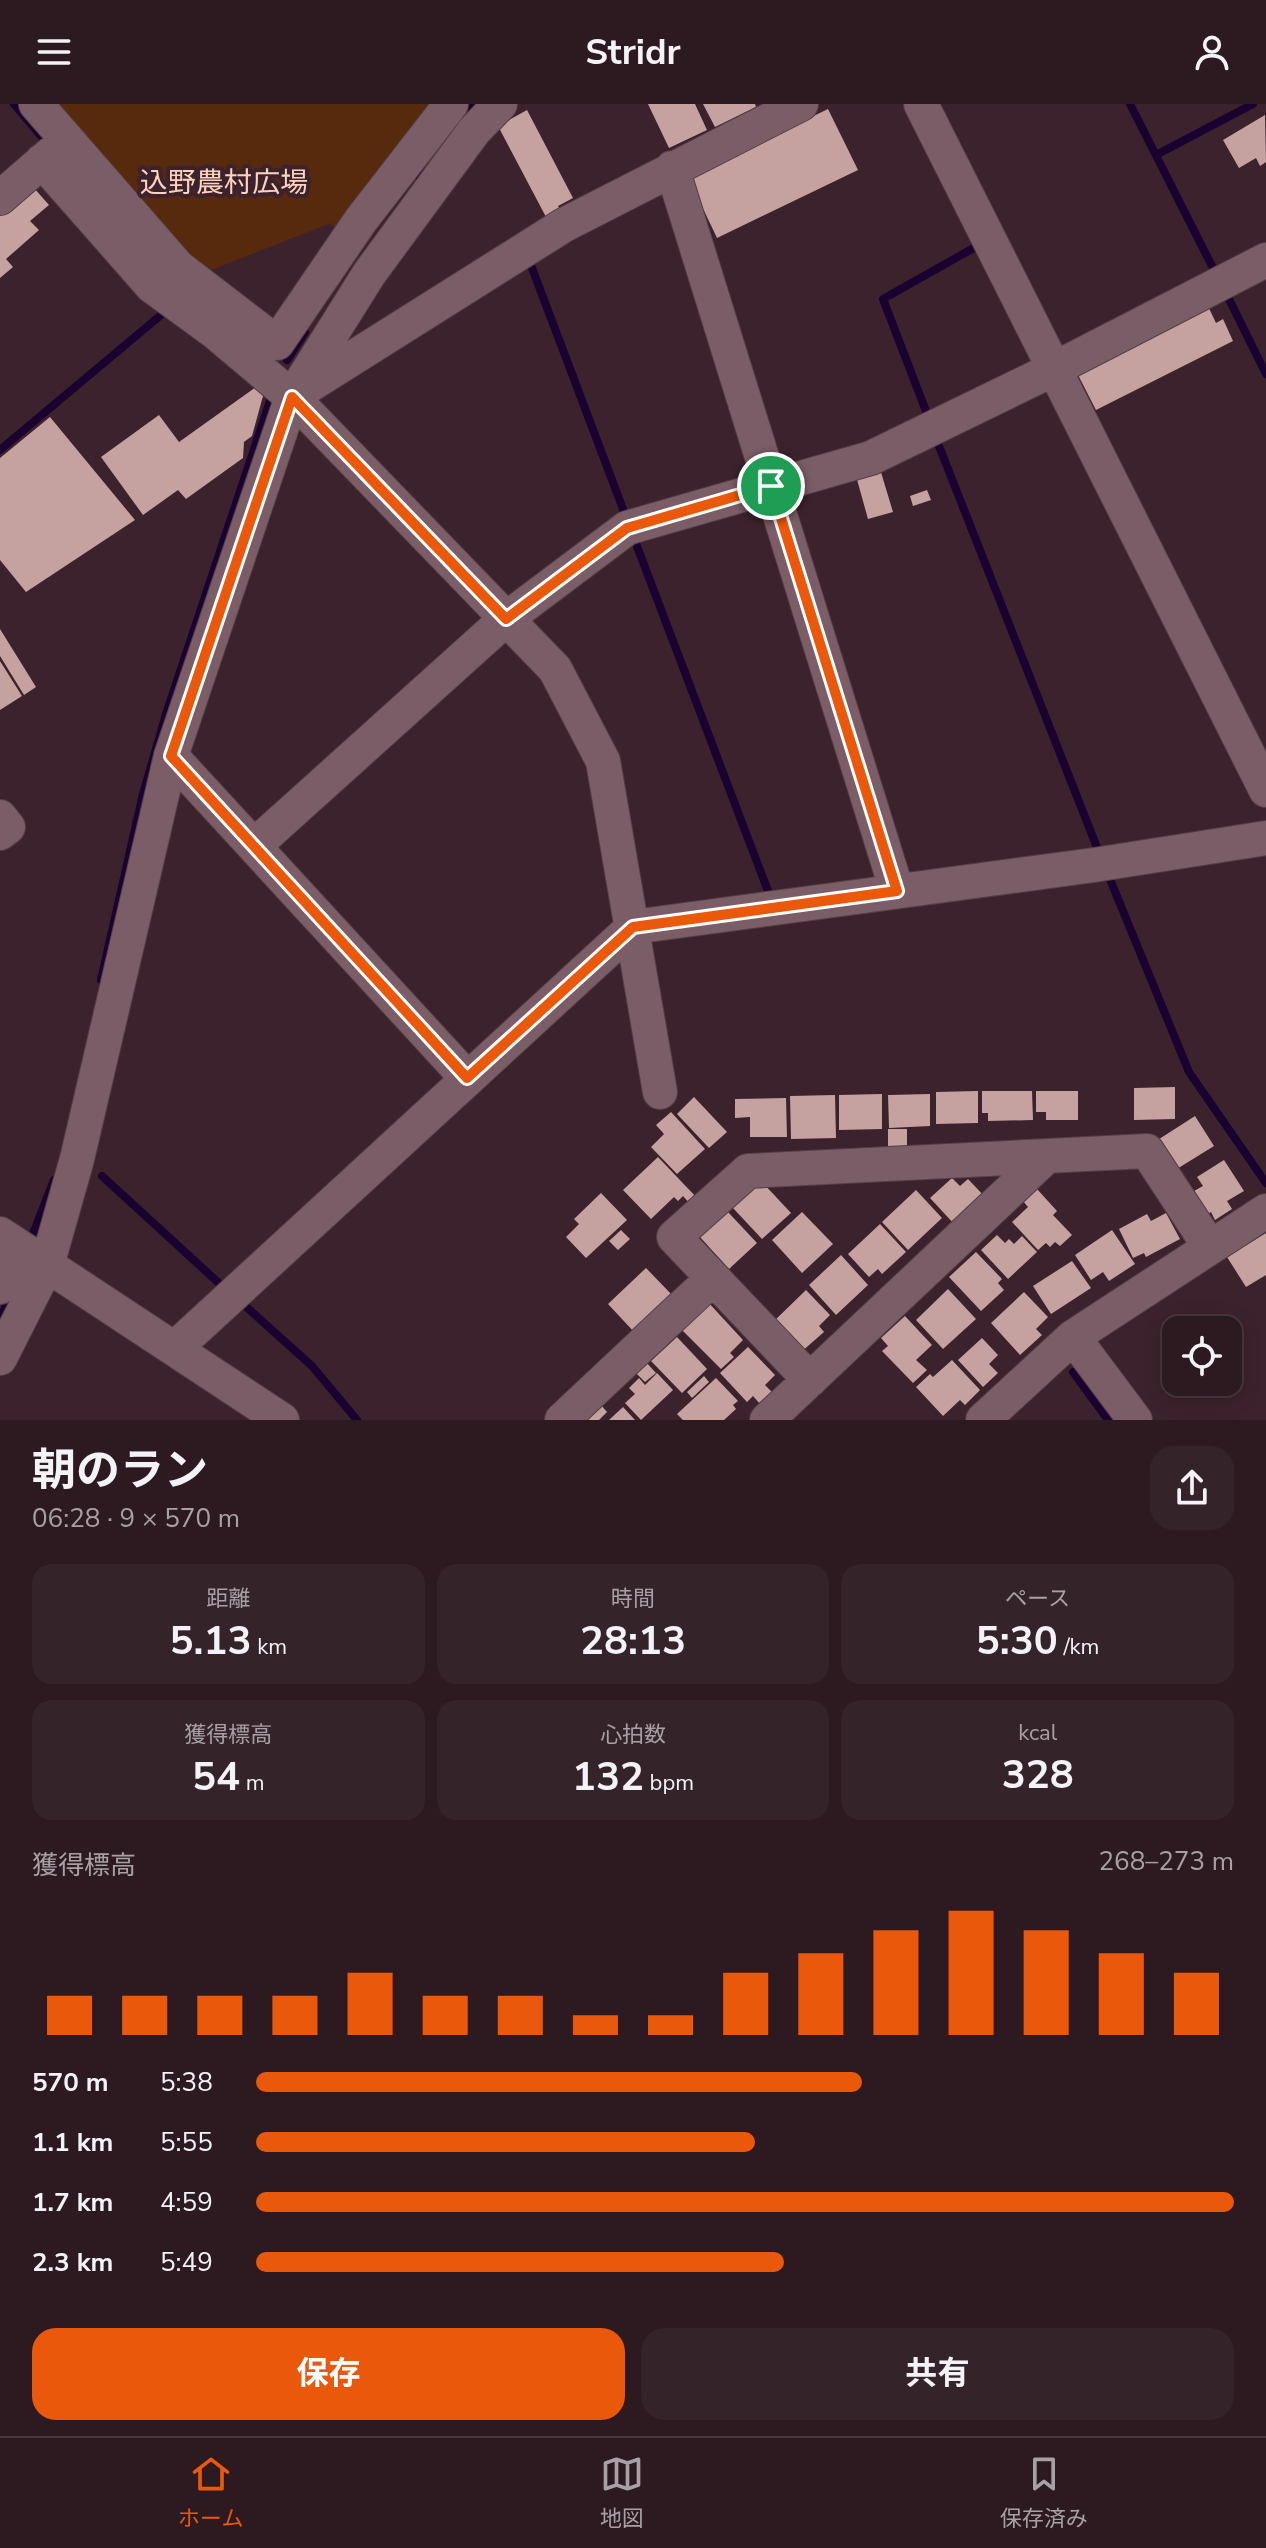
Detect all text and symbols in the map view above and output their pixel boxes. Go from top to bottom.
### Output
text: Stridr [585,28,681,77]
icon: menu [32,30,76,74]
icon: person [1190,30,1234,74]
park label: 込野農村広場 [140,164,308,202]
pin [737,452,805,520]
icon: arrive [749,464,793,508]
map controls [1162,1316,1242,1396]
button: locate [1162,1316,1242,1396]
text: 朝のラン [32,1441,208,1501]
button: share [1150,1446,1234,1530]
text: 06:28 · 9 × 570 m [32,1501,240,1536]
text: 距離 [206,1584,250,1614]
text: 時間 [611,1584,655,1614]
text: ペース [1005,1584,1070,1614]
text: 5.13 [170,1614,252,1668]
text: 28:13 [580,1614,686,1668]
text: 5:30 [976,1614,1058,1668]
text: km [252,1632,287,1662]
text: /km [1058,1632,1099,1662]
text: kcal [1018,1718,1057,1748]
text: 獲得標高 [184,1720,272,1750]
text: 心拍数 [600,1720,666,1750]
text: 328 [1002,1748,1074,1802]
text: 54 [192,1750,240,1804]
text: 132 [572,1750,644,1804]
text: m [240,1768,265,1798]
text: bpm [644,1768,694,1798]
text: 268–273 m [1098,1844,1234,1879]
text: 獲得標高 [32,1848,136,1883]
text: 570 m [32,2065,109,2100]
text: 5:38 [160,2065,213,2100]
text: 1.1 km [32,2125,113,2160]
text: 5:55 [160,2125,213,2160]
text: 1.7 km [32,2185,113,2220]
text: 4:59 [160,2185,213,2220]
text: 2.3 km [32,2245,113,2280]
text: 5:49 [160,2245,213,2280]
button: 保存 [32,2328,625,2420]
button: 共有 [641,2328,1234,2420]
tab: ホーム [178,2452,243,2534]
tab: 地図 [600,2452,644,2534]
tab: 保存済み [1000,2452,1088,2534]

